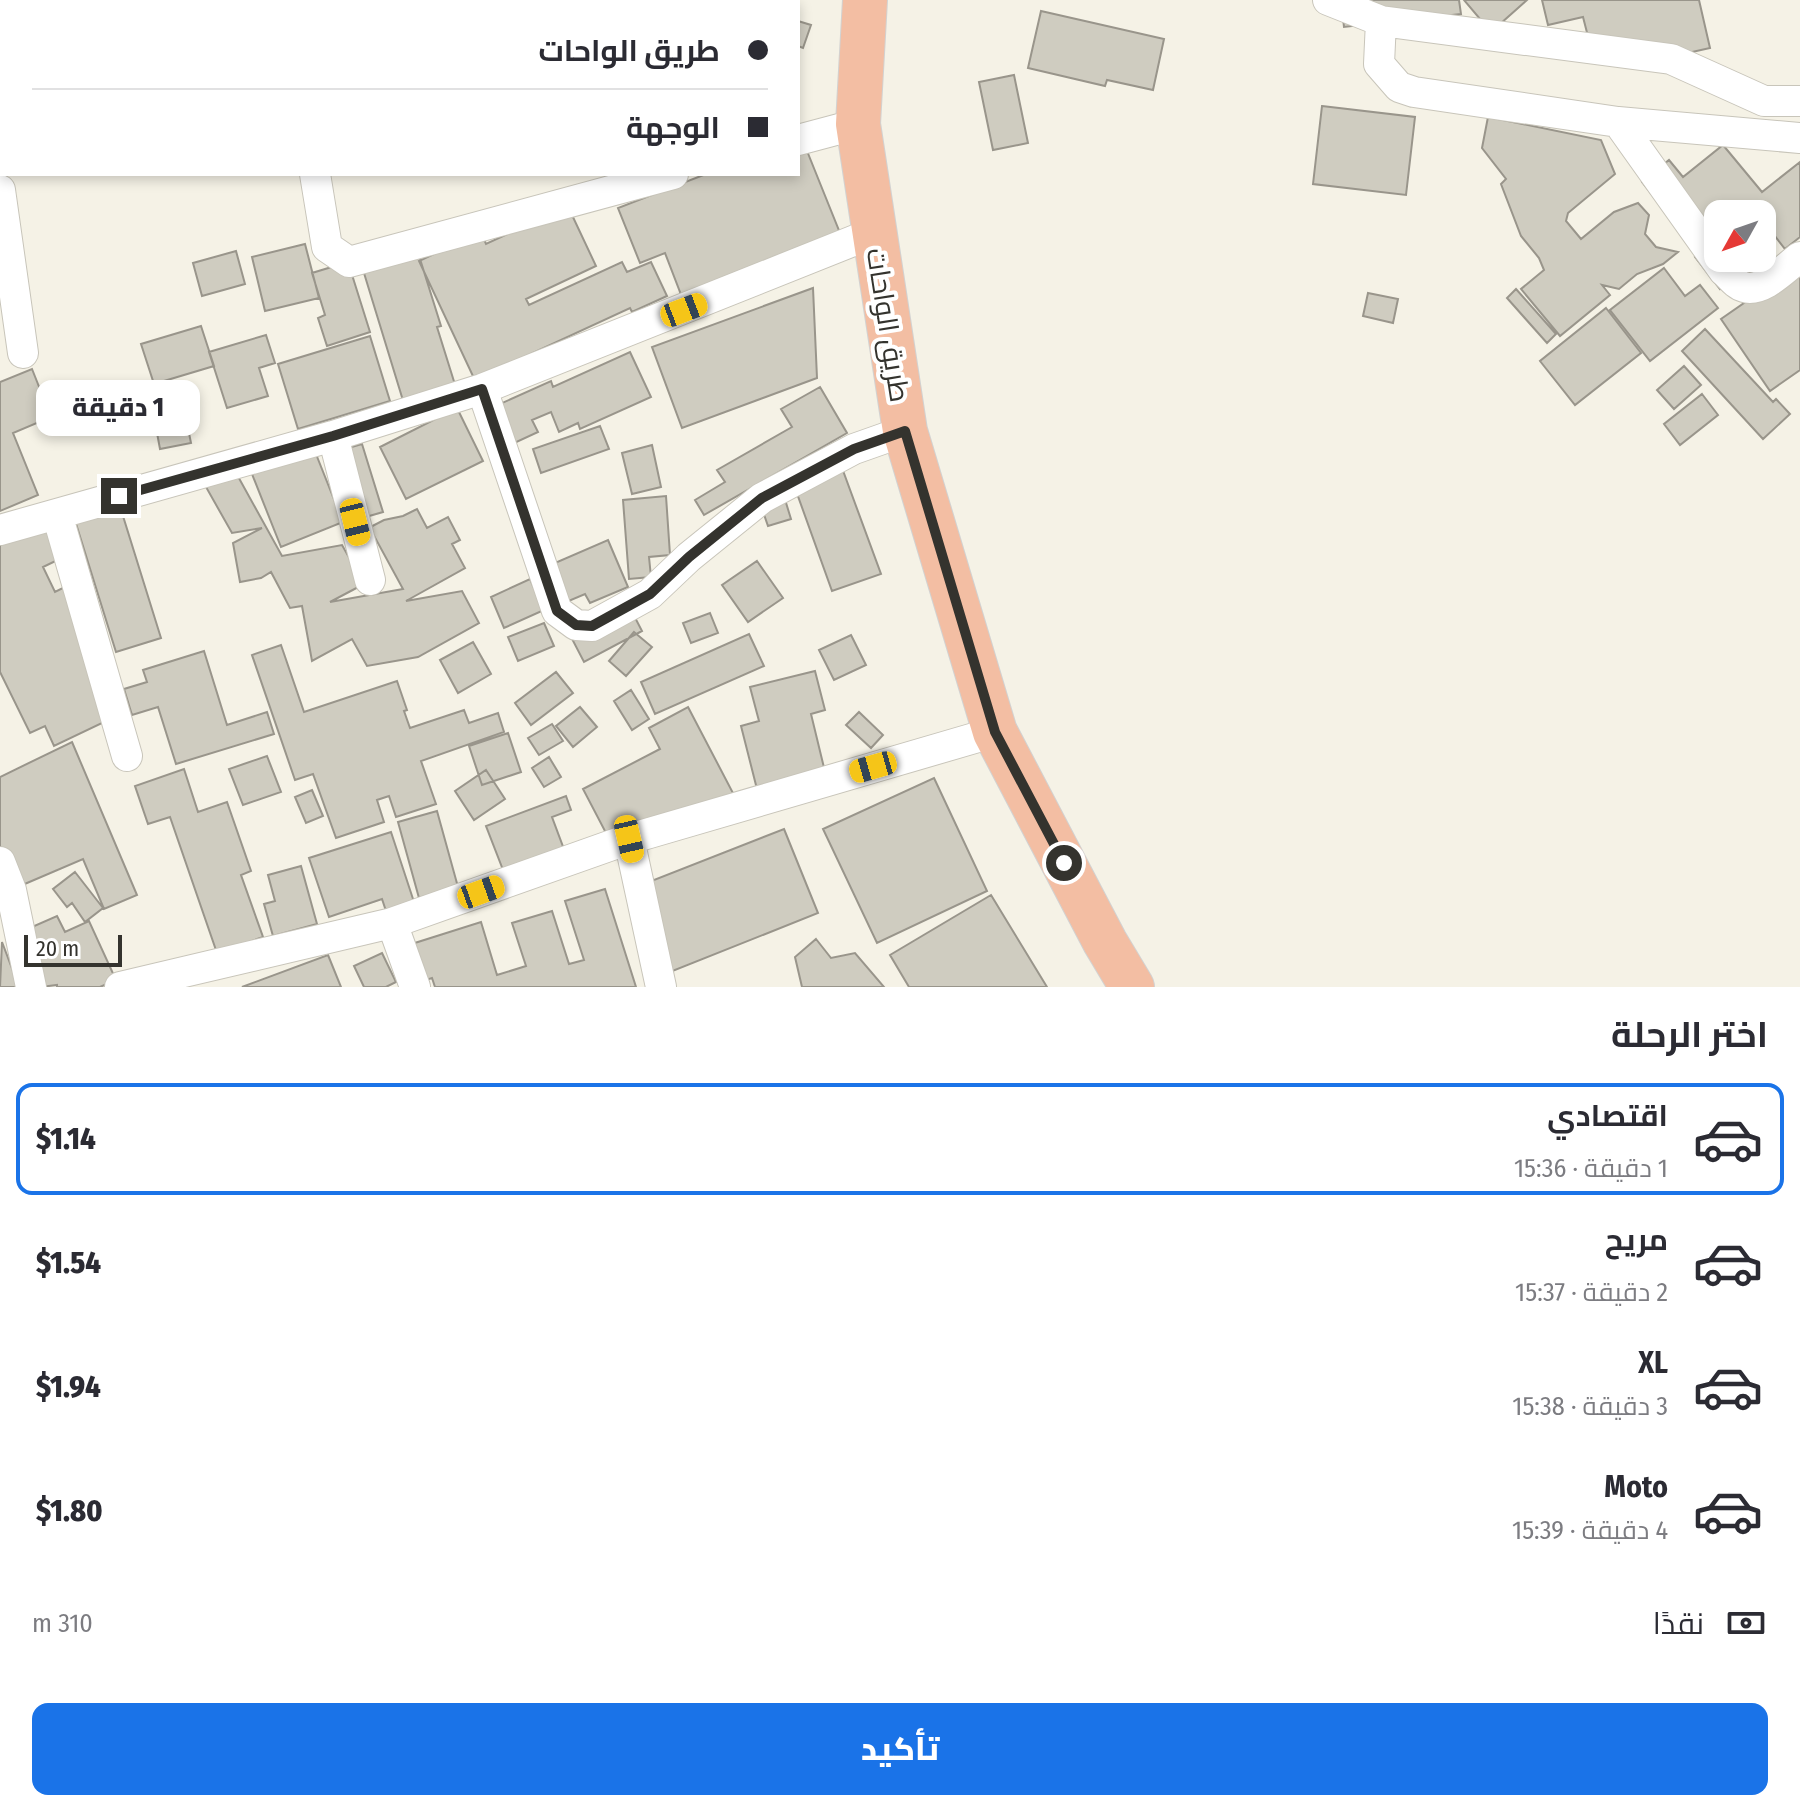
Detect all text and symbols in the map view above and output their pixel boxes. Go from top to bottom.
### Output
text: طريق الواحات [539,33,720,69]
text: الوجهة [626,110,720,146]
north arrow [1704,200,1776,272]
map controls [1704,200,1776,272]
street label: طريق الواحات [860,246,916,404]
car [657,290,711,330]
callout: 1 دقيقة [37,380,201,436]
text: 1 دقيقة [72,392,164,423]
route end [101,478,137,514]
car [338,496,372,548]
car [847,749,899,785]
car [612,813,646,865]
route start [1046,845,1082,881]
car [454,873,508,911]
scale bar [24,931,122,967]
text: 20 m [36,935,79,962]
text: اختر الرحلة [1611,1013,1768,1057]
text: اقتصادي [1547,1098,1668,1134]
icon: car [1692,1103,1764,1175]
text: $1.14 [36,1121,96,1157]
text: 1 دقيقة · 15:36 [1514,1153,1668,1184]
text: مريح [1605,1222,1668,1258]
icon: car [1692,1227,1764,1299]
text: $1.54 [36,1245,101,1281]
text: 2 دقيقة · 15:37 [1515,1277,1668,1308]
text: XL [1638,1345,1668,1381]
icon: car [1692,1351,1764,1423]
text: $1.94 [36,1369,101,1405]
text: 3 دقيقة · 15:38 [1512,1391,1668,1422]
text: Moto [1604,1469,1668,1505]
icon: car [1692,1475,1764,1547]
text: $1.80 [36,1493,103,1529]
text: 4 دقيقة · 15:39 [1512,1515,1668,1546]
icon: cash [1724,1601,1768,1645]
text: نقدًا [1653,1606,1704,1642]
text: 310 m [32,1608,93,1639]
button: تأكيد [32,1703,1768,1795]

